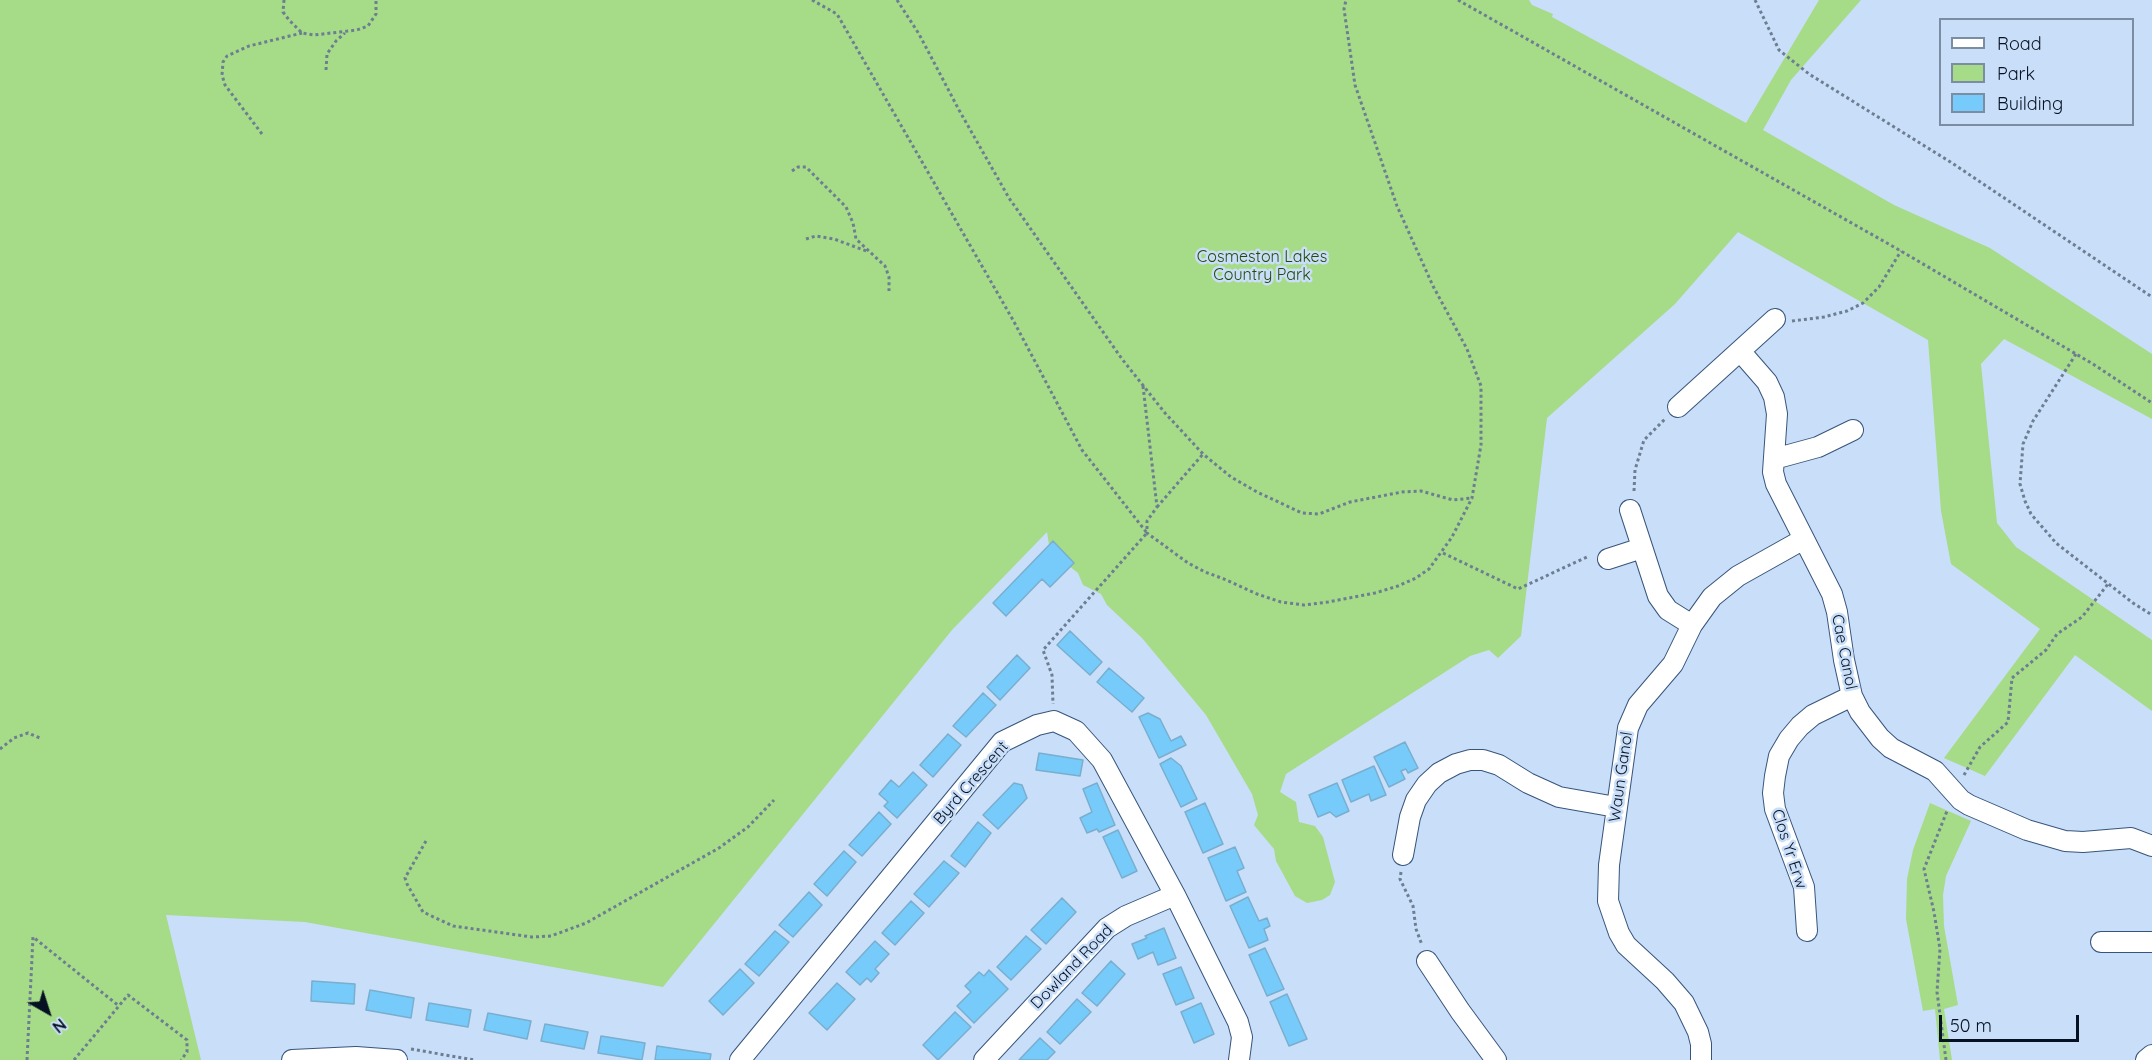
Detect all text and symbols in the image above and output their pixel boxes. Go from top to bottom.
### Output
legend [1939,18,2134,126]
text: Road [1997,32,2042,55]
text: Park [1997,62,2035,85]
text: Building [1997,92,2063,115]
park label: Cosmeston Lakes Country Park [1197,247,1327,285]
street label: Cae Canol [1827,613,1861,691]
street label: Waun Ganol [1605,731,1637,823]
street label: Byrd Crescent [930,737,1012,829]
street label: Clos Yr Erw [1767,807,1811,891]
street label: Dowland Road [1027,921,1117,1013]
north arrow [18,982,78,1042]
scale bar [1942,1003,2082,1041]
text: 50 m [1950,1014,1992,1037]
text: N [48,1015,70,1037]

